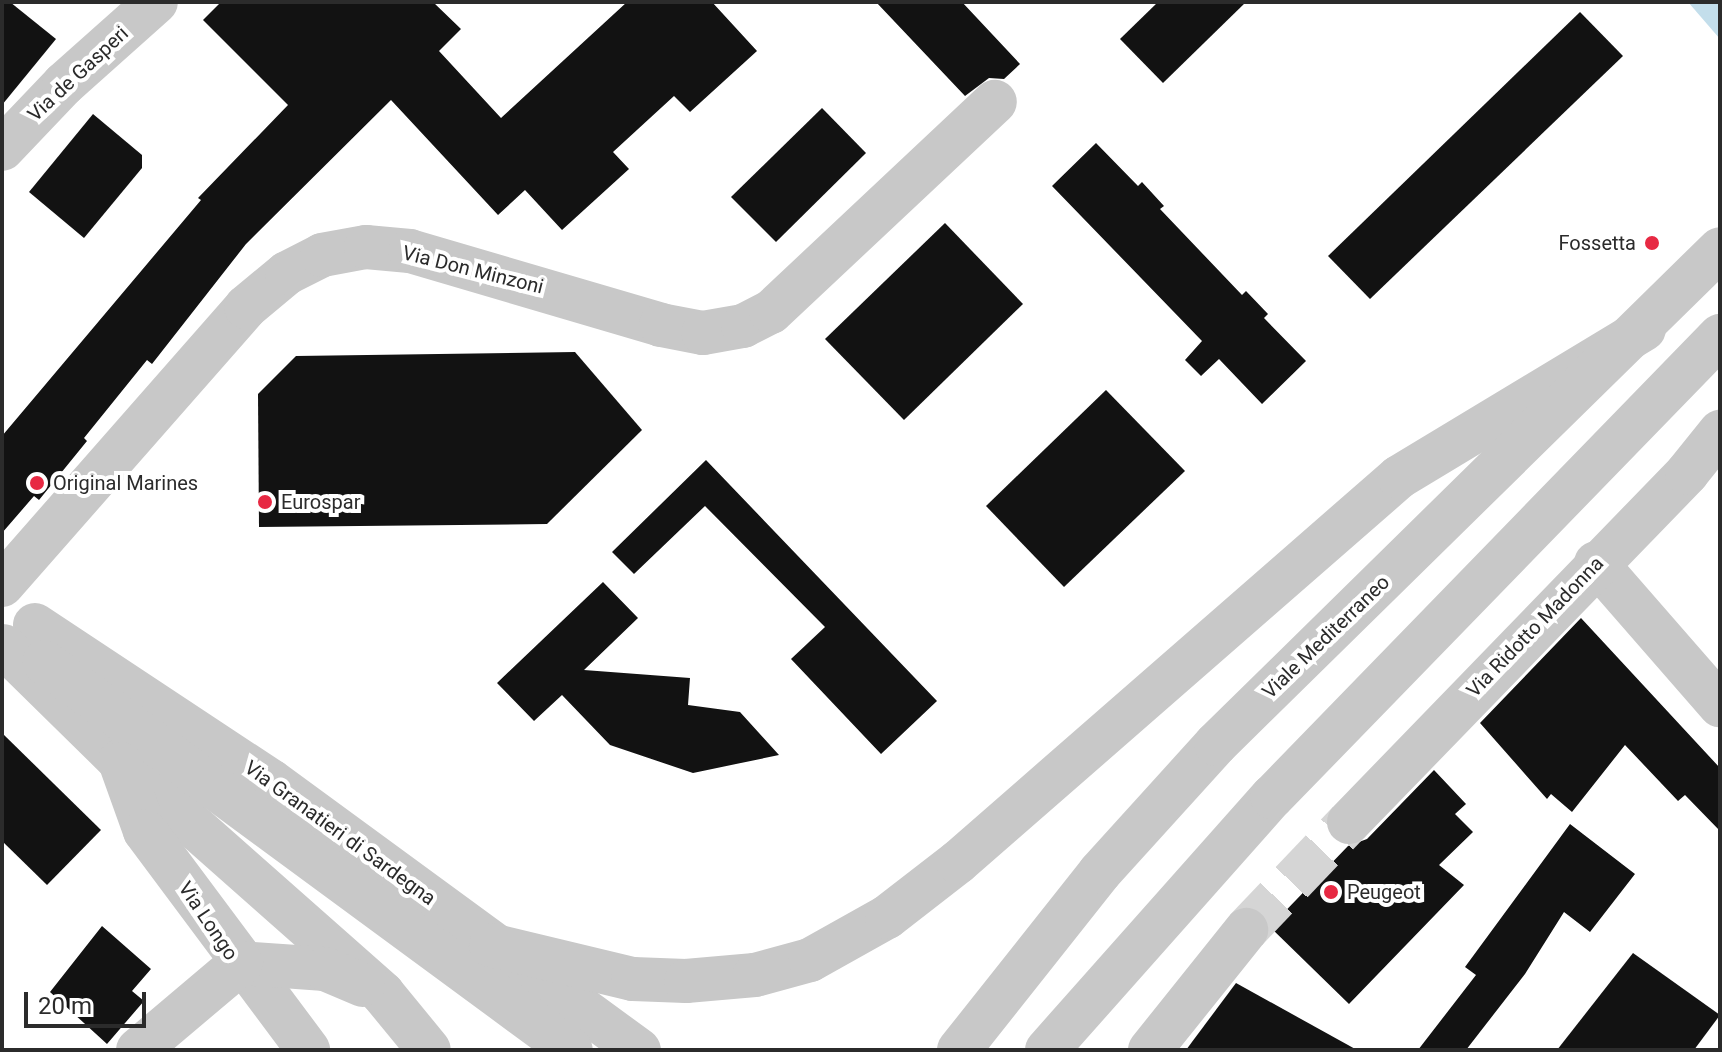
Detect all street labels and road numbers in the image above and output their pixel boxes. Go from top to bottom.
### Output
street label: Via de Gasperi [23,21,133,127]
street label: Via Don Minzoni [400,241,546,299]
street label: Via Ridotto Madonna [1462,552,1608,702]
street label: Viale Mediterraneo [1257,570,1395,704]
street label: Via Granatieri di Sardegna [240,756,440,910]
street label: Via Longo [173,877,243,965]

